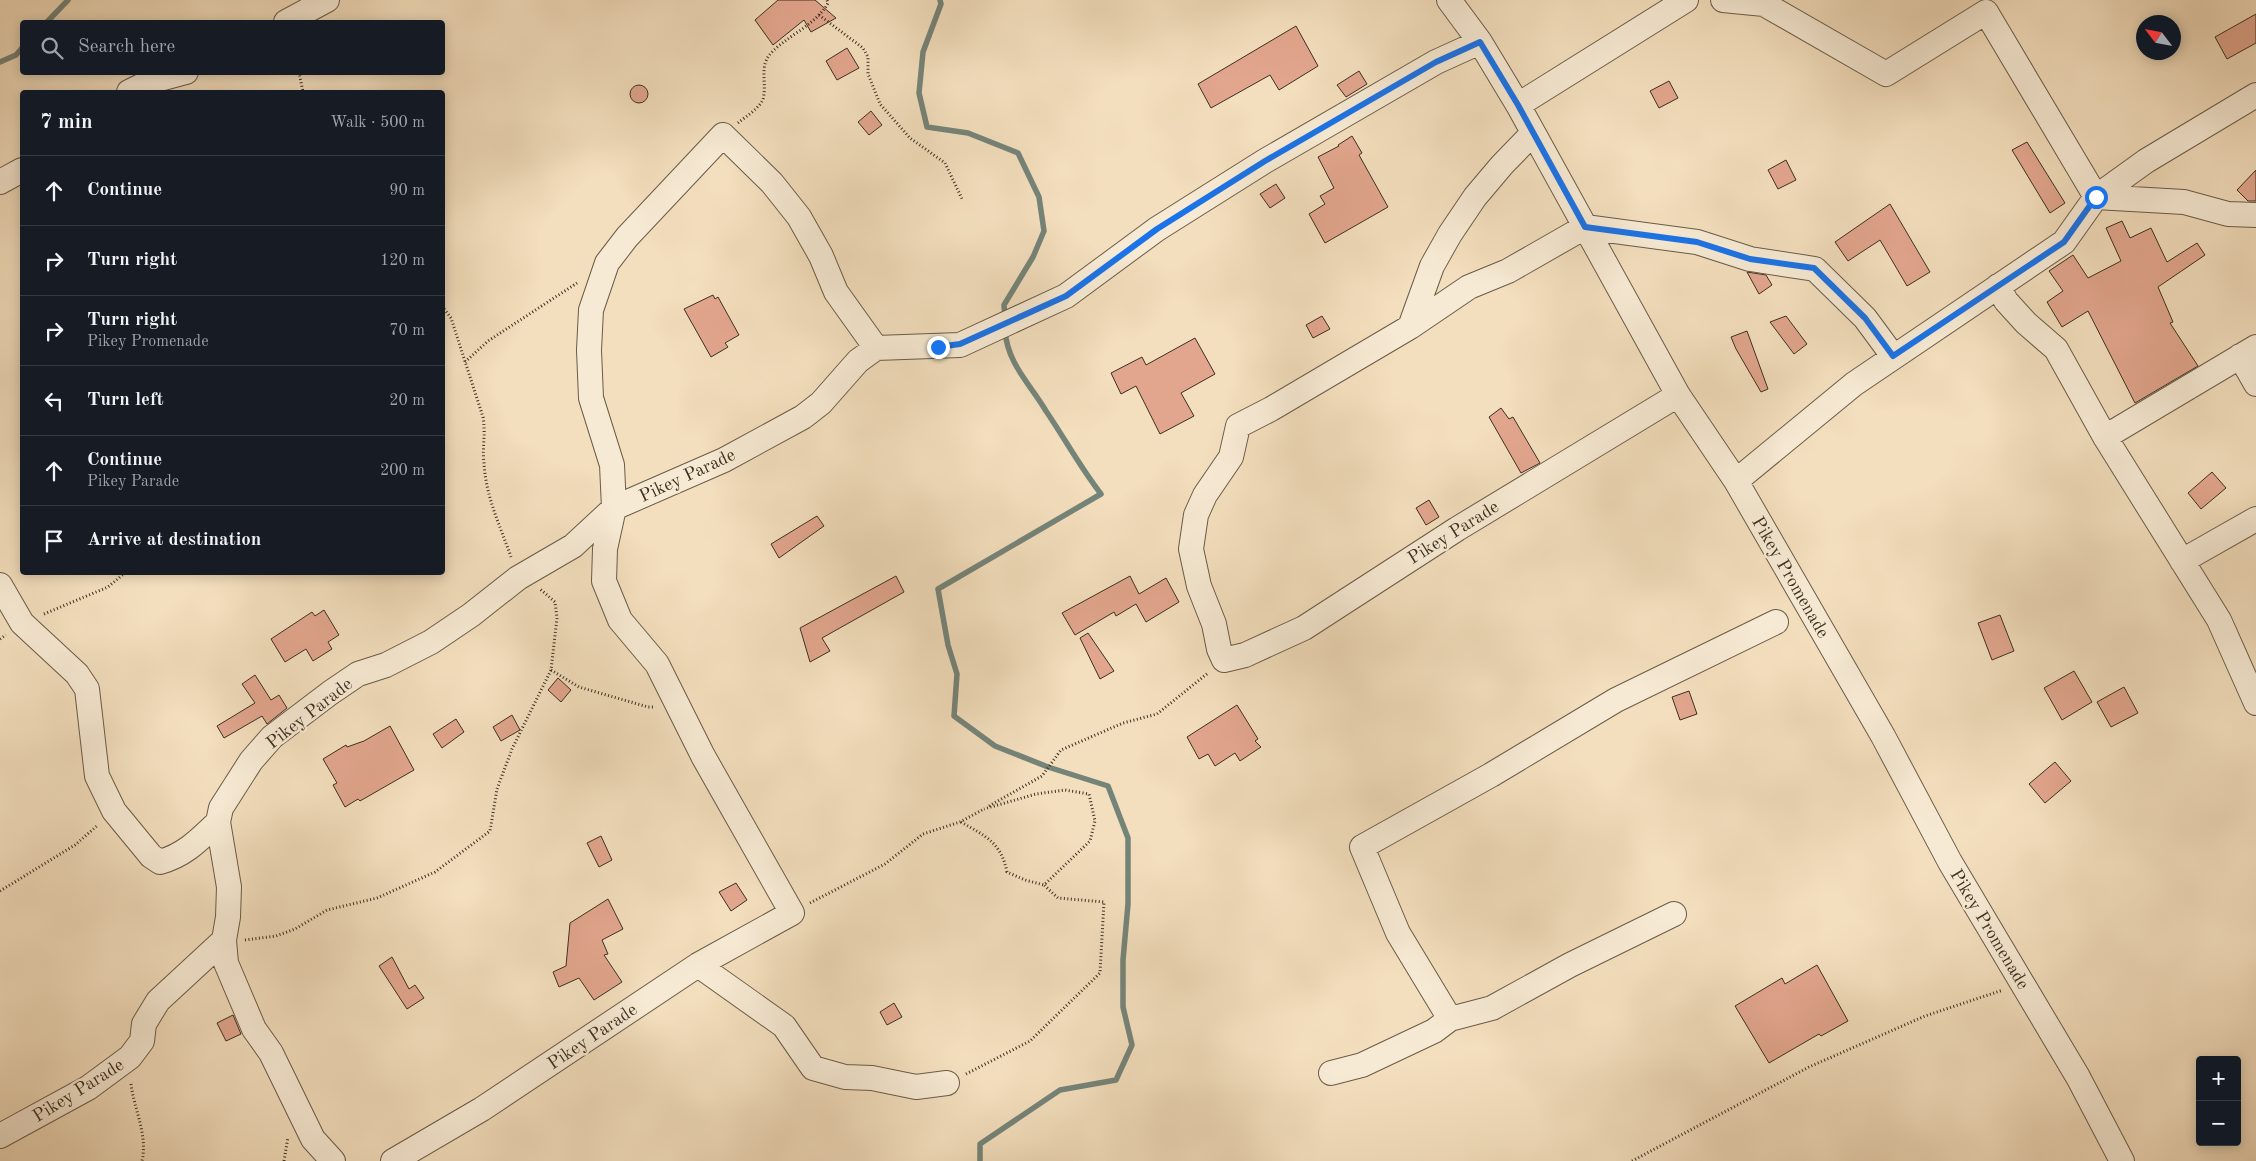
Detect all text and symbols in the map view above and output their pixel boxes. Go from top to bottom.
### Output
north arrow [2136,15,2181,60]
search box [20,20,445,75]
icon: search [38,34,66,62]
text: Search here [78,38,175,57]
text: 7 min [40,112,93,133]
text: Walk · 500 m [330,115,425,131]
icon: ahead [40,177,68,205]
text: Continue [87,181,162,200]
text: 90 m [389,183,425,199]
route start [2085,186,2108,209]
icon: right [40,247,68,275]
text: Turn right [87,251,177,270]
text: 120 m [380,253,425,269]
text: Turn right [87,311,177,330]
icon: right [40,317,68,345]
text: 70 m [389,323,425,339]
text: Pikey Promenade [87,334,209,350]
route end [927,336,950,359]
icon: left [40,387,68,415]
text: Turn left [87,391,164,410]
text: 20 m [389,393,425,409]
street label: Pikey Parade [637,446,738,506]
text: Continue [87,451,162,470]
icon: ahead [40,457,68,485]
text: 200 m [380,463,425,479]
text: Pikey Parade [87,474,179,490]
street label: Pikey Parade [1405,498,1502,568]
street label: Pikey Promenade [1748,514,1832,641]
icon: arrive [40,527,68,555]
text: Arrive at destination [87,531,261,550]
street label: Pikey Parade [263,675,356,753]
street label: Pikey Promenade [1946,866,2032,993]
street label: Pikey Parade [545,1000,641,1073]
street label: Pikey Parade [30,1056,127,1126]
map controls [2196,1056,2241,1146]
button: + [2196,1056,2241,1101]
button: − [2196,1101,2241,1146]

